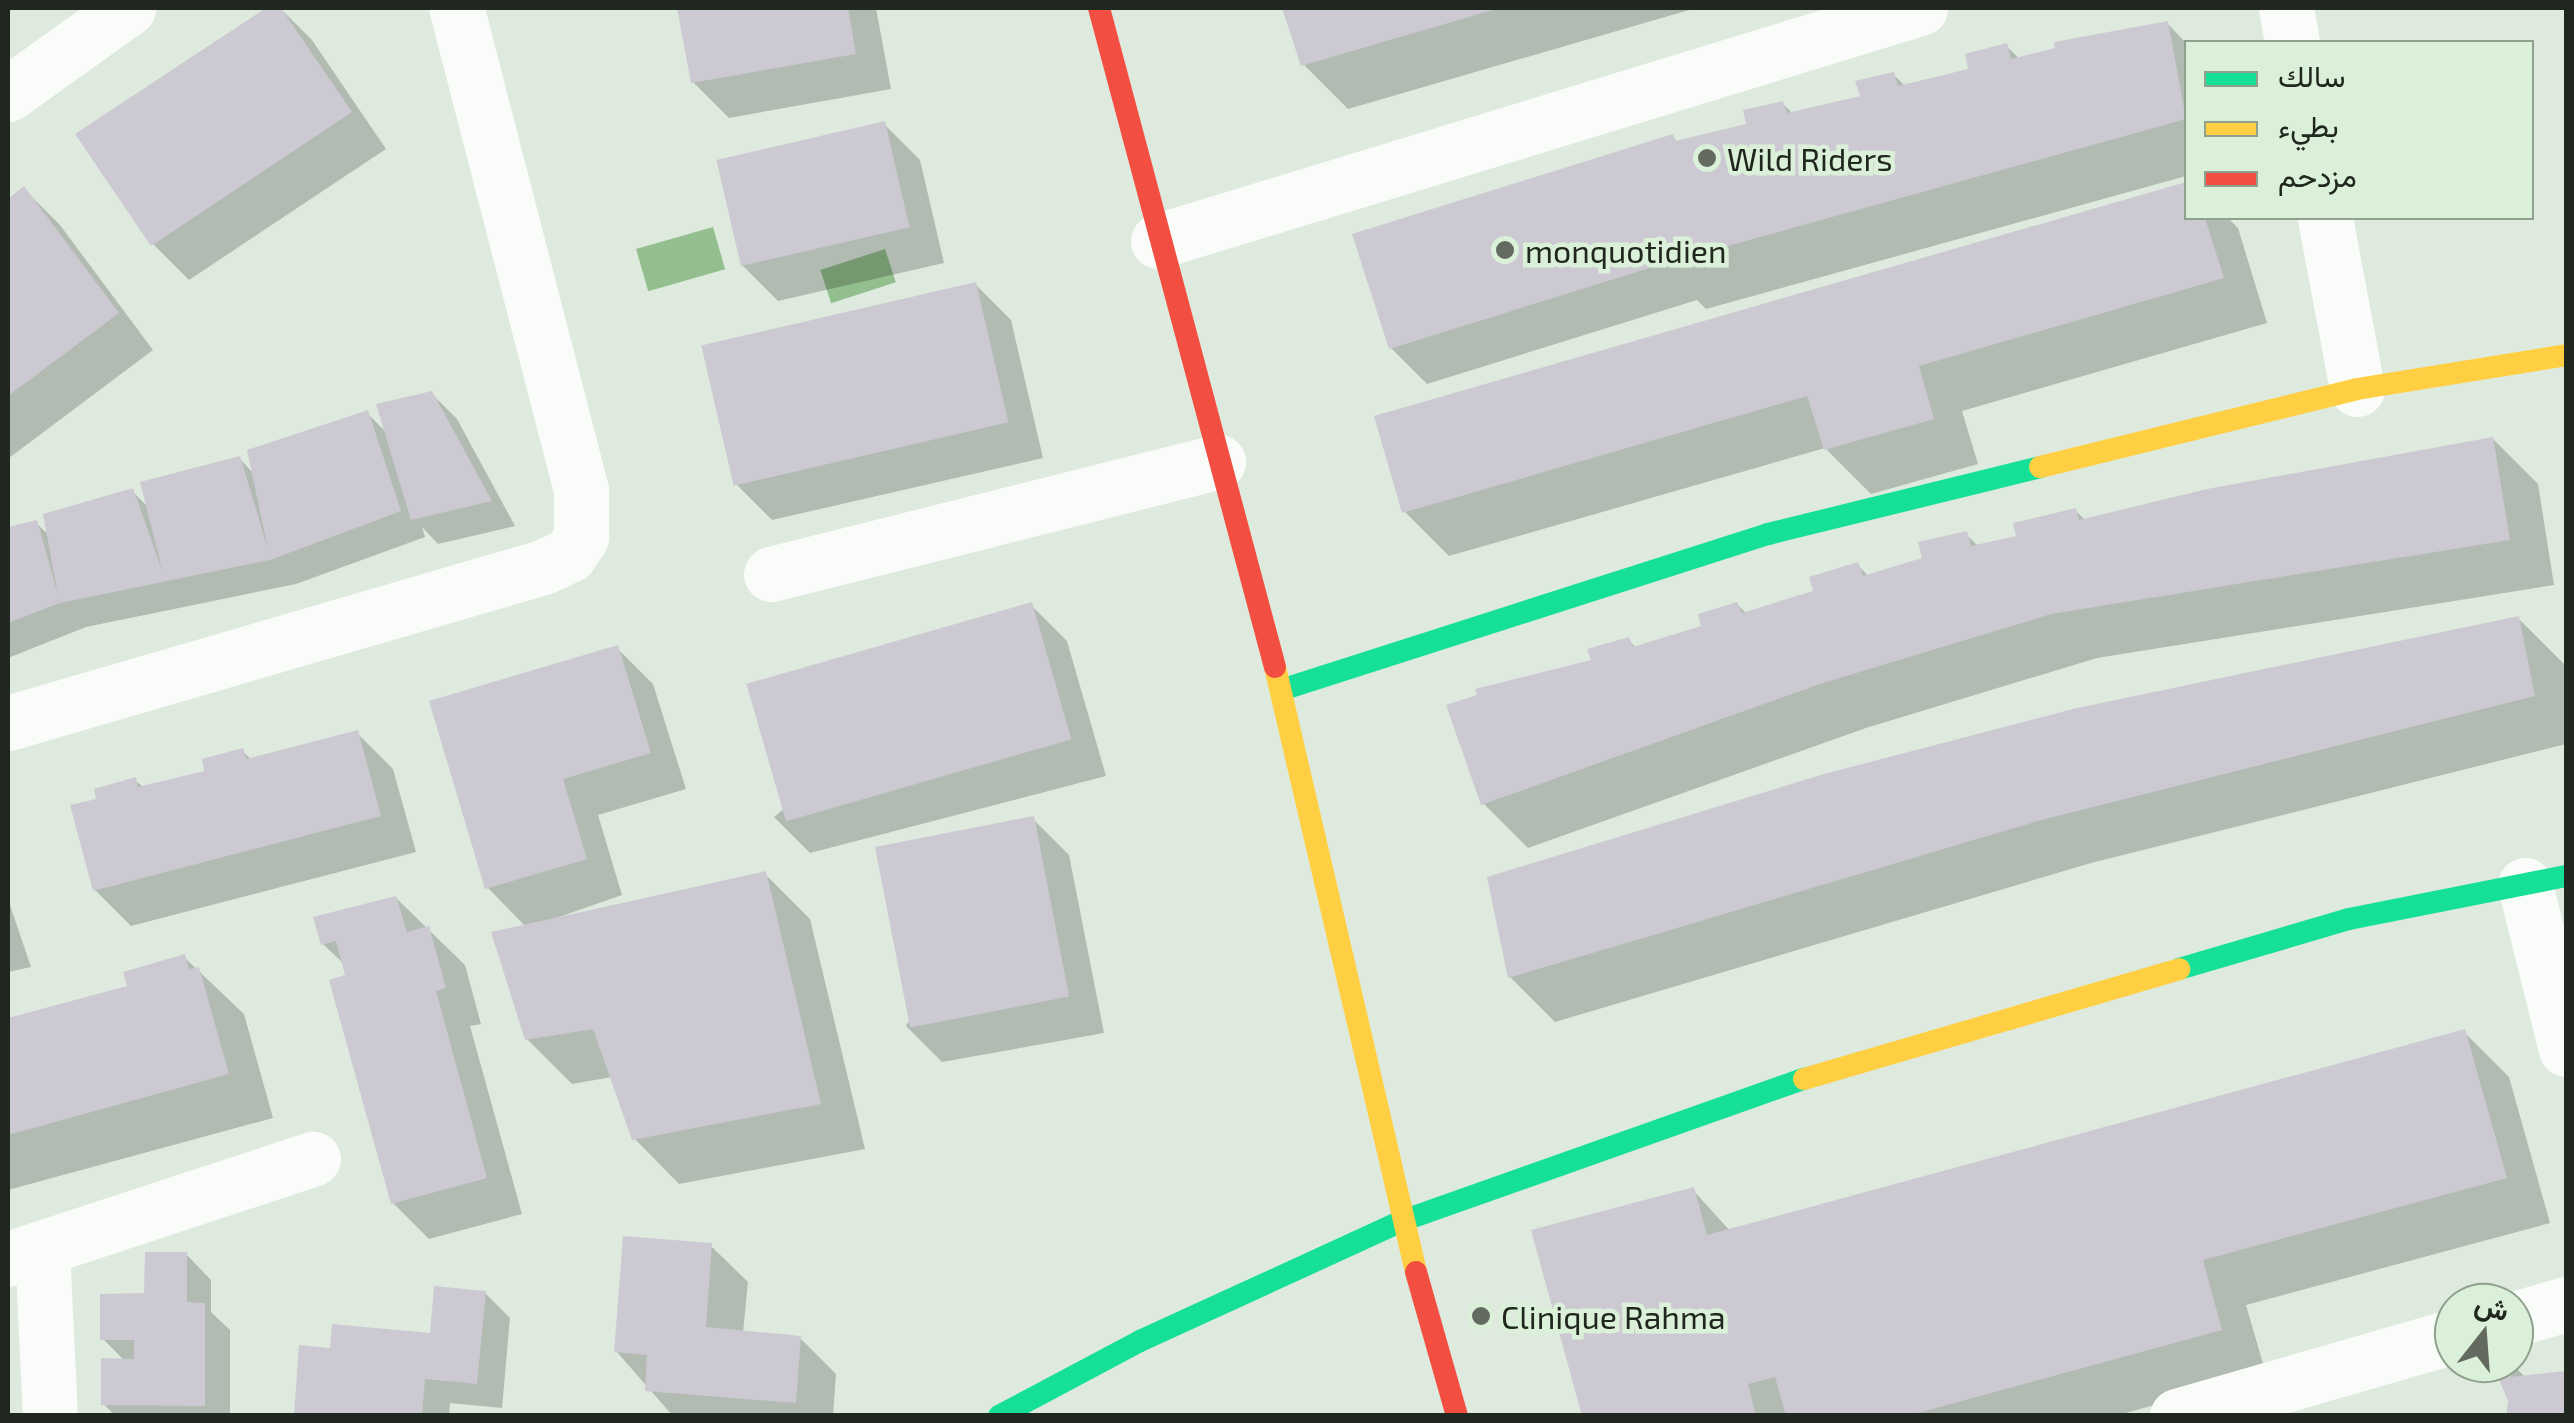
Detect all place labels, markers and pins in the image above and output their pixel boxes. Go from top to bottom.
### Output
place label: Wild Riders [1727,139,1893,177]
marker: Wild Riders [1696,147,1718,169]
place label: monquotidien [1525,231,1727,269]
marker: monquotidien [1494,239,1516,261]
place label: Clinique Rahma [1501,1297,1726,1335]
marker: Clinique Rahma [1470,1305,1492,1327]

